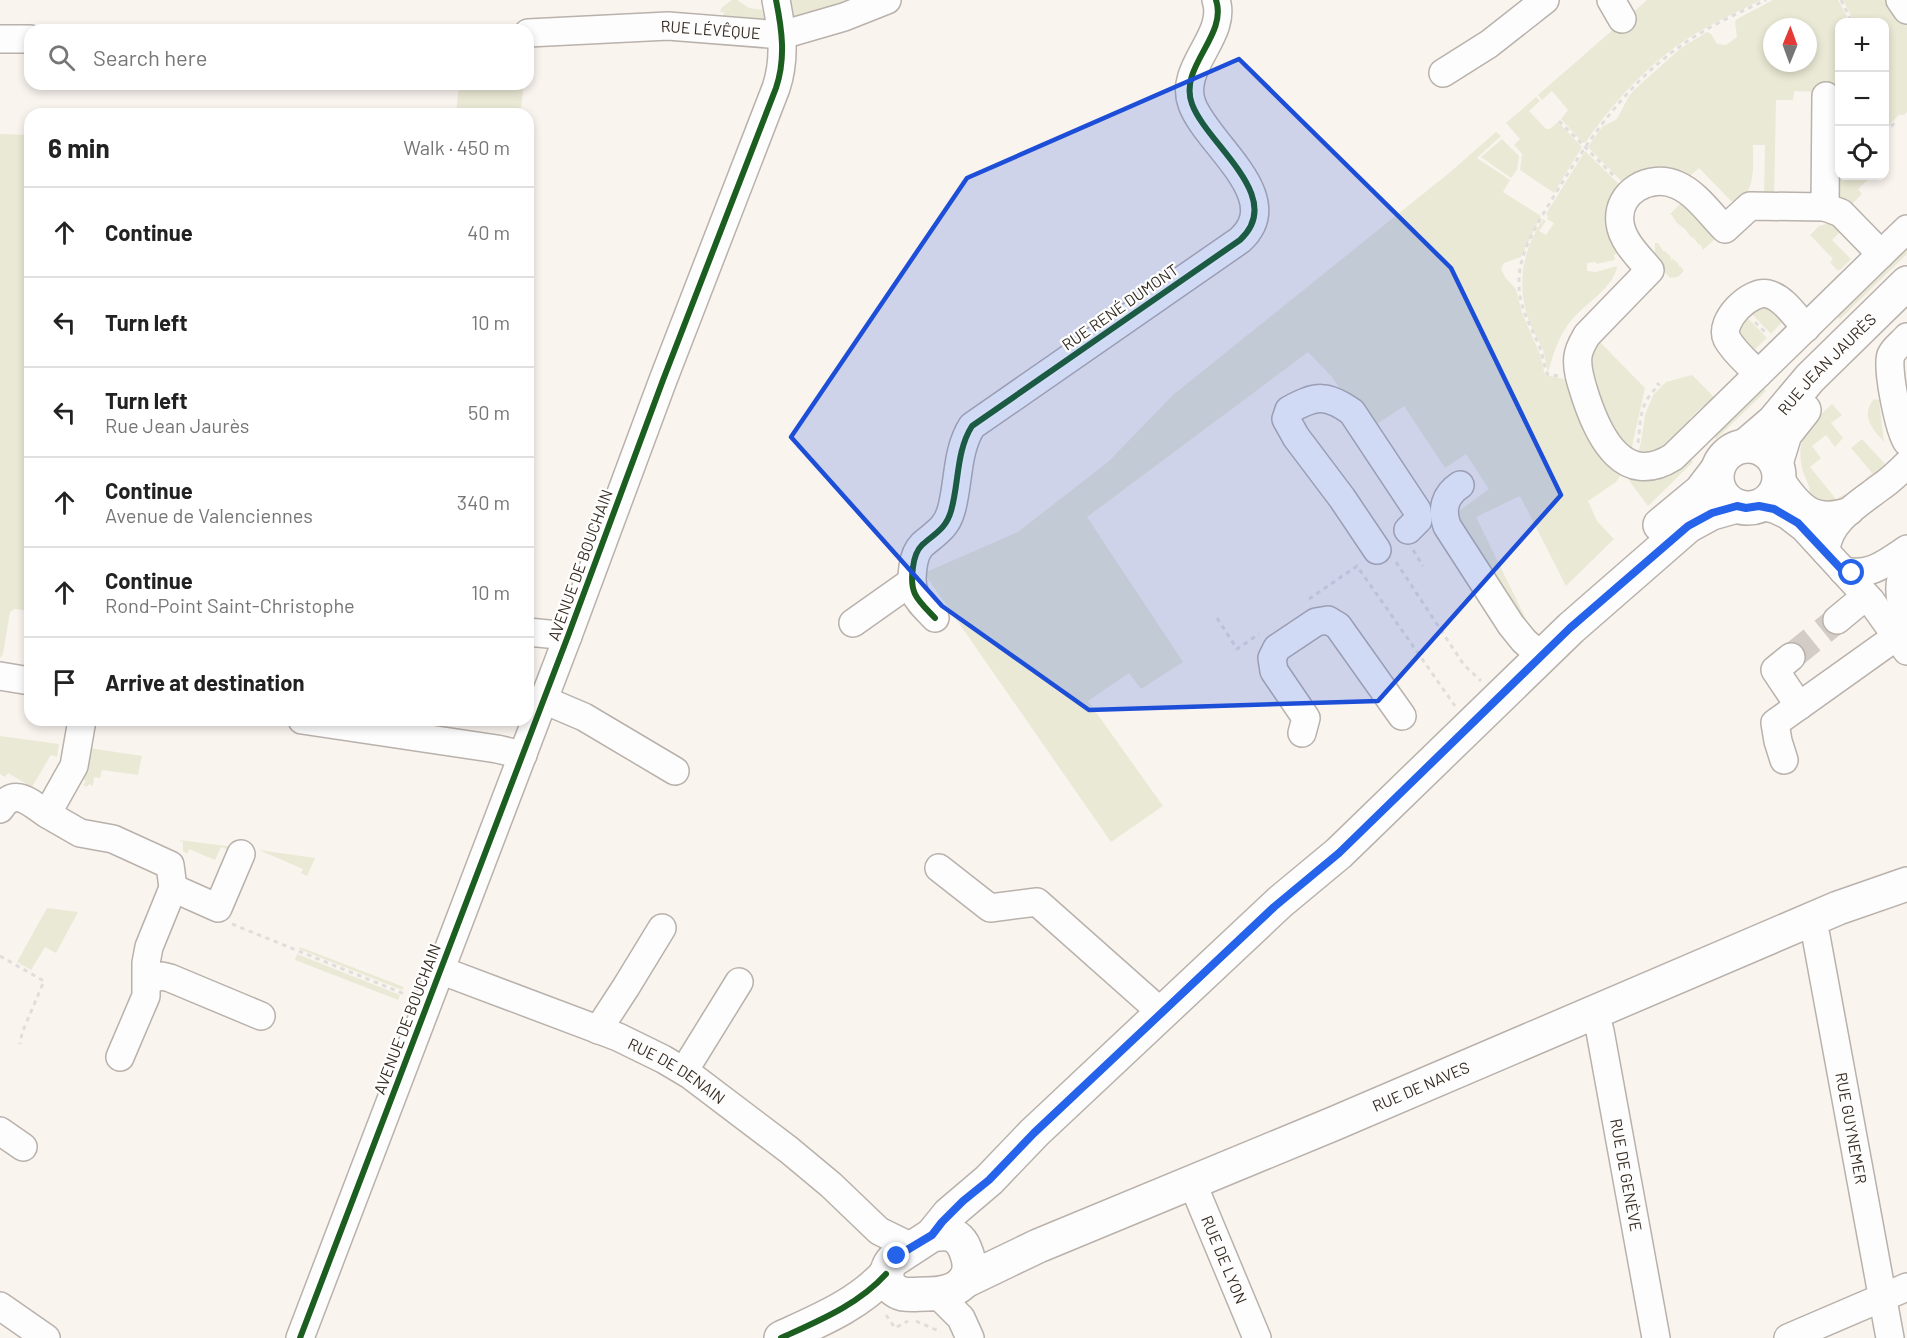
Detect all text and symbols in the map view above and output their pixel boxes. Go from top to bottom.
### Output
street label: RUE LÉVÊQUE [660,16,761,42]
north arrow [1763,18,1817,72]
map controls [1835,18,1889,180]
button: + [1835,18,1889,72]
search box [24,24,534,90]
icon: search [45,41,78,74]
text: Search here [93,44,207,70]
button: − [1835,72,1889,126]
button: locate [1835,126,1889,180]
text: 6 min [48,132,110,163]
text: Walk · 450 m [403,135,510,159]
icon: ahead [48,216,81,249]
text: Continue [105,219,193,245]
text: 40 m [467,220,510,244]
street label: RUE RENÉ DUMONT [1058,259,1182,354]
icon: left [48,306,81,339]
text: Turn left [105,309,188,335]
street label: RUE JEAN JAURÈS [1773,309,1880,418]
text: 10 m [471,310,510,334]
text: Turn left [105,387,188,413]
icon: left [48,396,81,429]
text: 50 m [468,400,510,424]
text: Rue Jean Jaurès [105,413,249,437]
text: Continue [105,477,193,503]
icon: ahead [48,486,81,519]
street label: AVENUE DE BOUCHAIN [543,487,616,643]
text: 340 m [457,490,510,514]
text: Avenue de Valenciennes [105,503,313,527]
route start [1838,559,1864,585]
text: Continue [105,567,193,593]
icon: ahead [48,576,81,609]
text: 10 m [471,580,510,604]
text: Rond-Point Saint-Christophe [105,593,355,617]
icon: arrive [48,666,81,699]
text: Arrive at destination [105,669,304,695]
street label: AVENUE DE BOUCHAIN [369,941,444,1097]
street label: RUE DE DENAIN [625,1033,729,1107]
street label: RUE DE NAVES [1369,1057,1472,1115]
street label: RUE GUYNEMER [1832,1071,1871,1186]
street label: RUE DE GENÈVE [1607,1117,1646,1233]
street label: RUE DE LYON [1198,1212,1252,1306]
route end [883,1242,909,1268]

